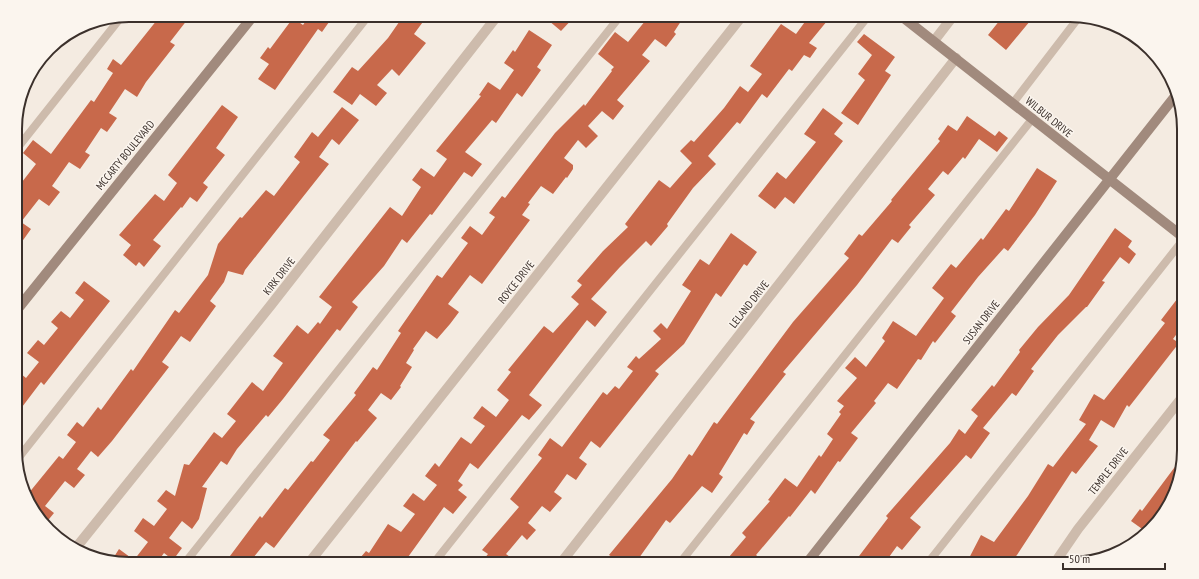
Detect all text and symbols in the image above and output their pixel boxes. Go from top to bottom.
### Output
street label: WILBUR DRIVE [1023,94,1076,140]
street label: MCCARTY BOULEVARD [93,117,157,193]
street label: KIRK DRIVE [260,254,298,298]
street label: ROYCE DRIVE [495,257,537,306]
street label: LELAND DRIVE [726,277,772,331]
street label: SUSAN DRIVE [959,297,1003,347]
street label: TEMPLE DRIVE [1085,444,1131,498]
scale bar [1063,545,1165,571]
text: 50 m [1069,551,1090,566]

